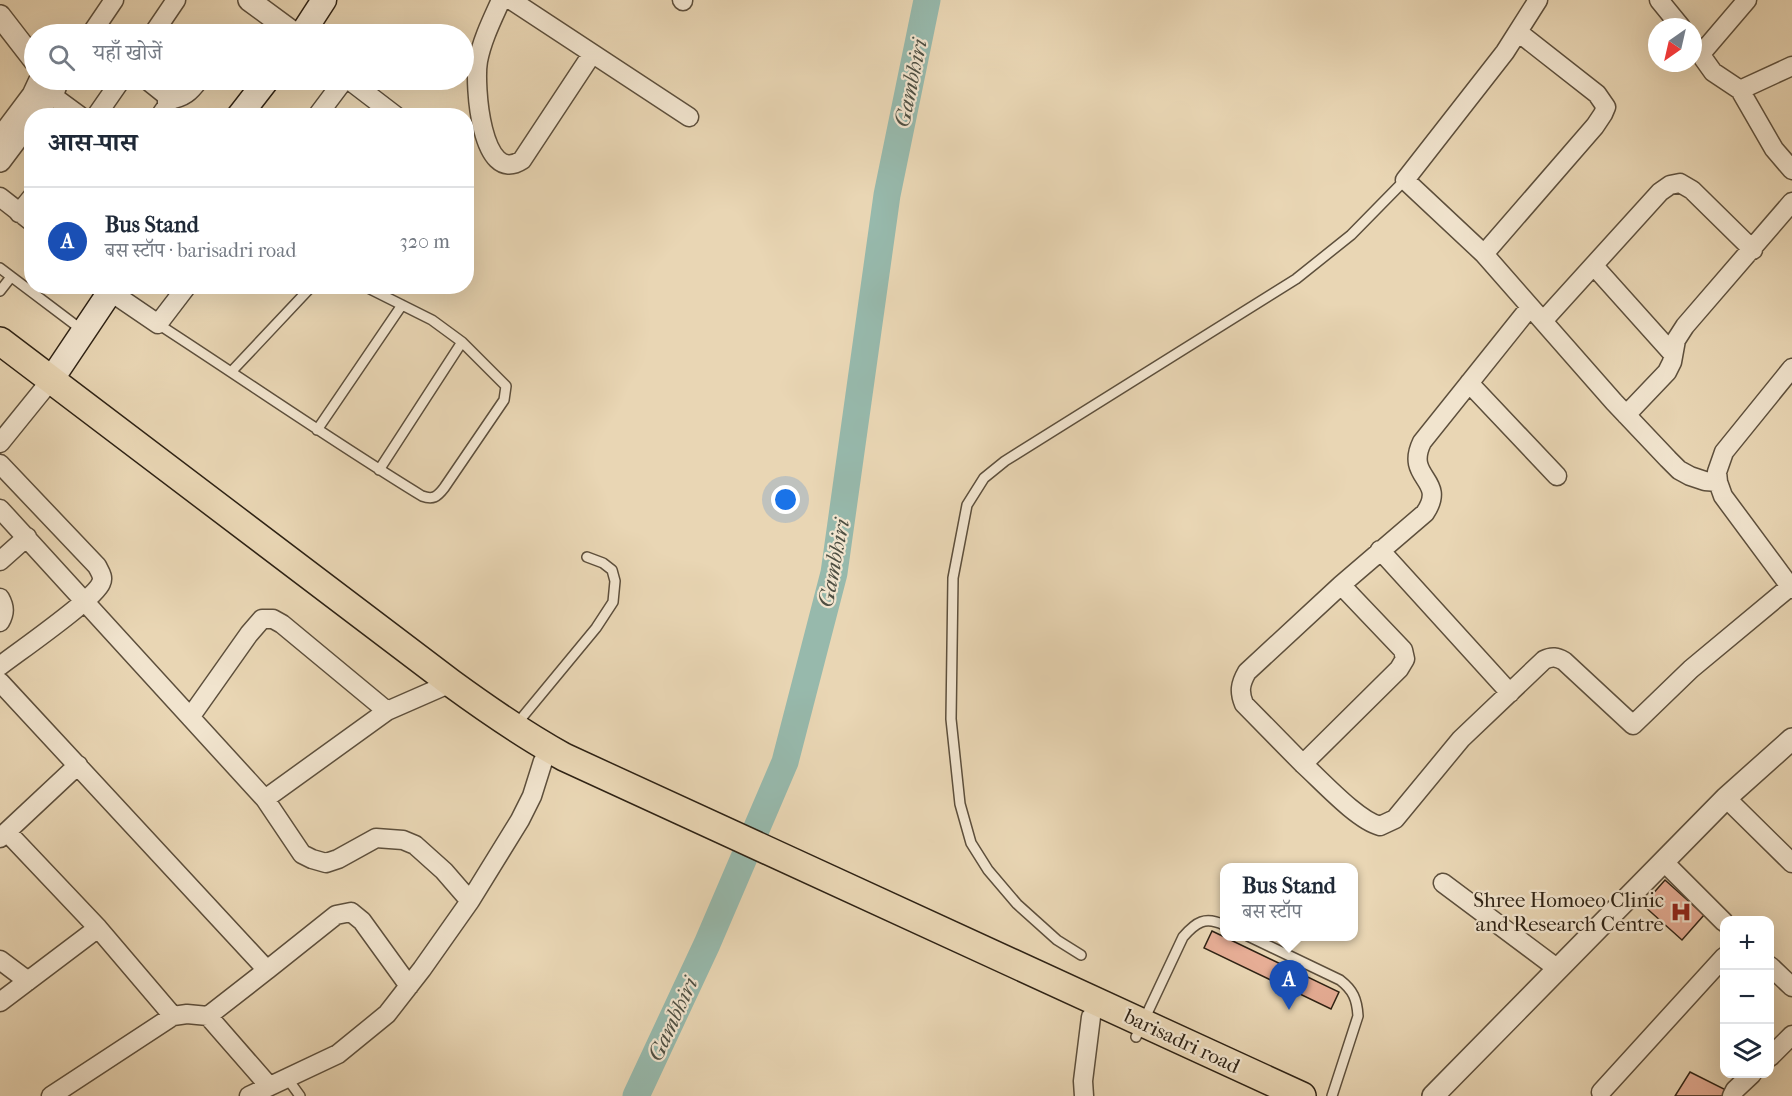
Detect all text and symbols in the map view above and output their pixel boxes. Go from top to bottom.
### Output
north arrow [1648,18,1702,72]
search box [24,24,474,90]
water label: Gambhiri [889,35,933,130]
text: यहाँ खोजें [93,40,162,66]
icon: search [45,41,78,74]
text: आस-पास [48,127,137,158]
text: Bus Stand [105,212,199,238]
text: A [61,230,74,253]
text: 320 m [400,230,450,253]
text: बस स्टॉप · barisadri road [105,239,296,262]
your location [771,485,800,514]
water label: Gambhiri [813,515,856,610]
popup [1220,863,1358,941]
text: Bus Stand [1242,873,1336,899]
place label: Shree Homoeo Clinic and Research Centre [1473,888,1664,936]
text: बस स्टॉप [1242,900,1302,923]
hospital icon: Shree Homoeo Clinic and Research Centre [1669,900,1693,924]
map controls [1720,916,1774,1078]
button: + [1720,916,1774,970]
pin: A [1270,960,1308,1010]
button: − [1720,970,1774,1024]
water label: Gambhiri [642,972,704,1065]
street label: barisadri road [1119,1003,1244,1079]
button: layers [1720,1024,1774,1078]

